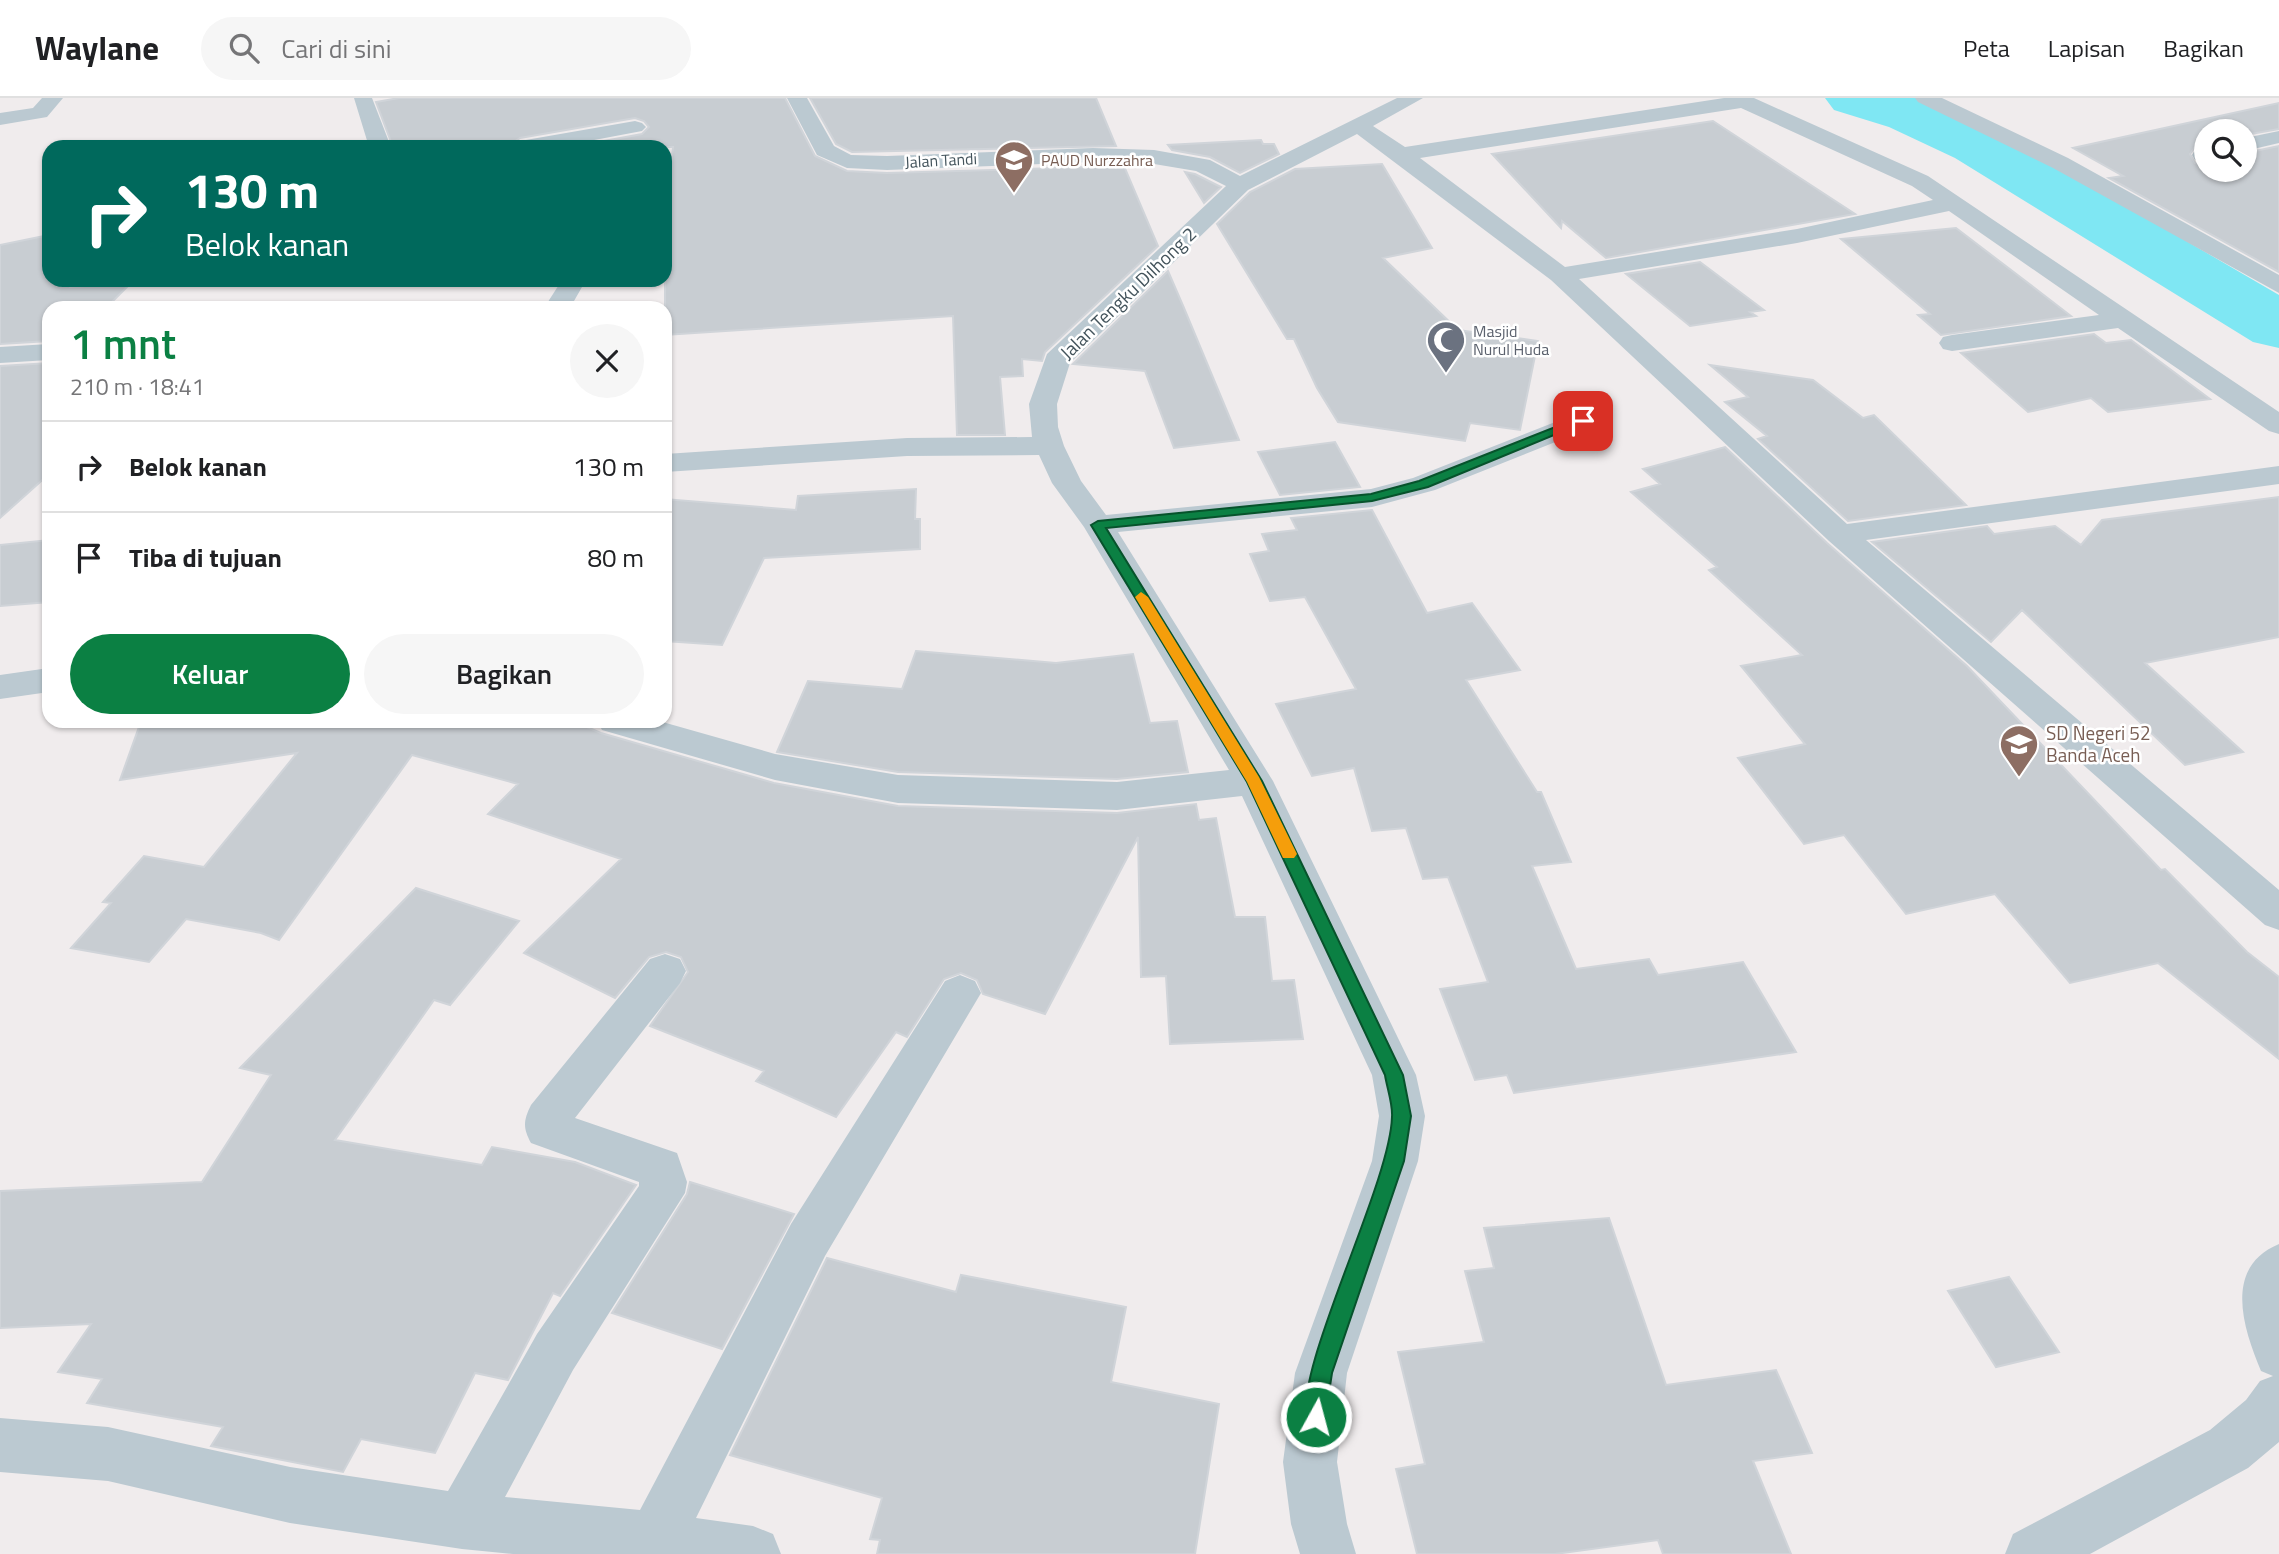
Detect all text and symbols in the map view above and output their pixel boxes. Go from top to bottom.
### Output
search box [201,17,691,80]
text: Waylane [35,23,159,73]
icon: search [225,29,263,67]
text: Cari di sini [281,29,391,68]
text: Peta [1963,30,2010,66]
text: Lapisan [2048,30,2125,66]
text: Bagikan [2163,30,2244,66]
map controls [2194,119,2257,182]
button: search [2194,119,2257,182]
school or university icon: PAUD Nurzzahra [993,139,1035,194]
street label: Jalan Tandi [904,146,978,174]
place label: PAUD Nurzzahra [1041,148,1153,172]
text: 130 m [185,152,319,227]
icon: right [70,168,161,259]
text: Belok kanan [185,220,349,268]
street label: Jalan Tengku Dilhong 2 [1053,220,1203,366]
text: 1 mnt [70,311,176,375]
mosque icon: Masjid Nurul Huda [1425,319,1467,374]
place label: Masjid Nurul Huda [1473,319,1549,361]
button: close [570,324,644,398]
text: 210 m · 18:41 [70,369,205,404]
pin [1553,391,1613,451]
icon: arrive [1564,402,1602,440]
text: Belok kanan [129,447,267,486]
text: 130 m [573,447,644,486]
icon: right [70,448,108,486]
text: Tiba di tujuan [129,538,282,577]
text: 80 m [587,538,644,577]
icon: arrive [70,539,108,577]
button: Keluar [70,634,350,714]
button: Bagikan [364,634,644,714]
place label: SD Negeri 52 Banda Aceh [2046,718,2151,769]
school or university icon: SD Negeri 52 Banda Aceh [1998,723,2040,778]
position arrow [1279,1380,1353,1454]

